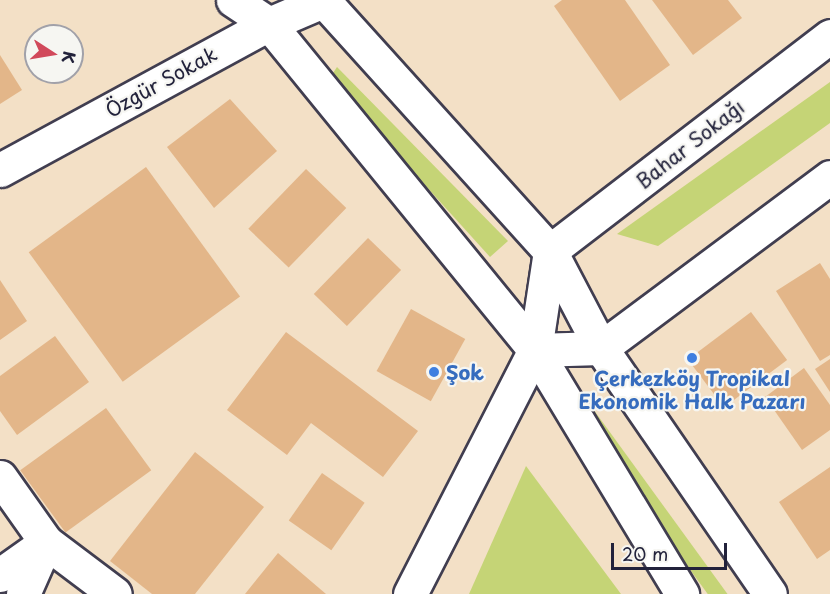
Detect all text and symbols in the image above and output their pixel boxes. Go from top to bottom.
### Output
north arrow [24,24,84,84]
street label: Özgür Sokak [101,41,221,123]
text: K [57,49,83,66]
street label: Bahar Sokağı [631,94,749,194]
marker: Çerkezköy Tropikal Ekonomik Halk Pazarı [685,351,699,365]
place label: Şok [446,360,484,384]
marker: Şok [427,365,441,379]
place label: Çerkezköy Tropikal Ekonomik Halk Pazarı [579,367,805,414]
scale bar [614,531,730,569]
text: 20 m [622,540,668,567]

